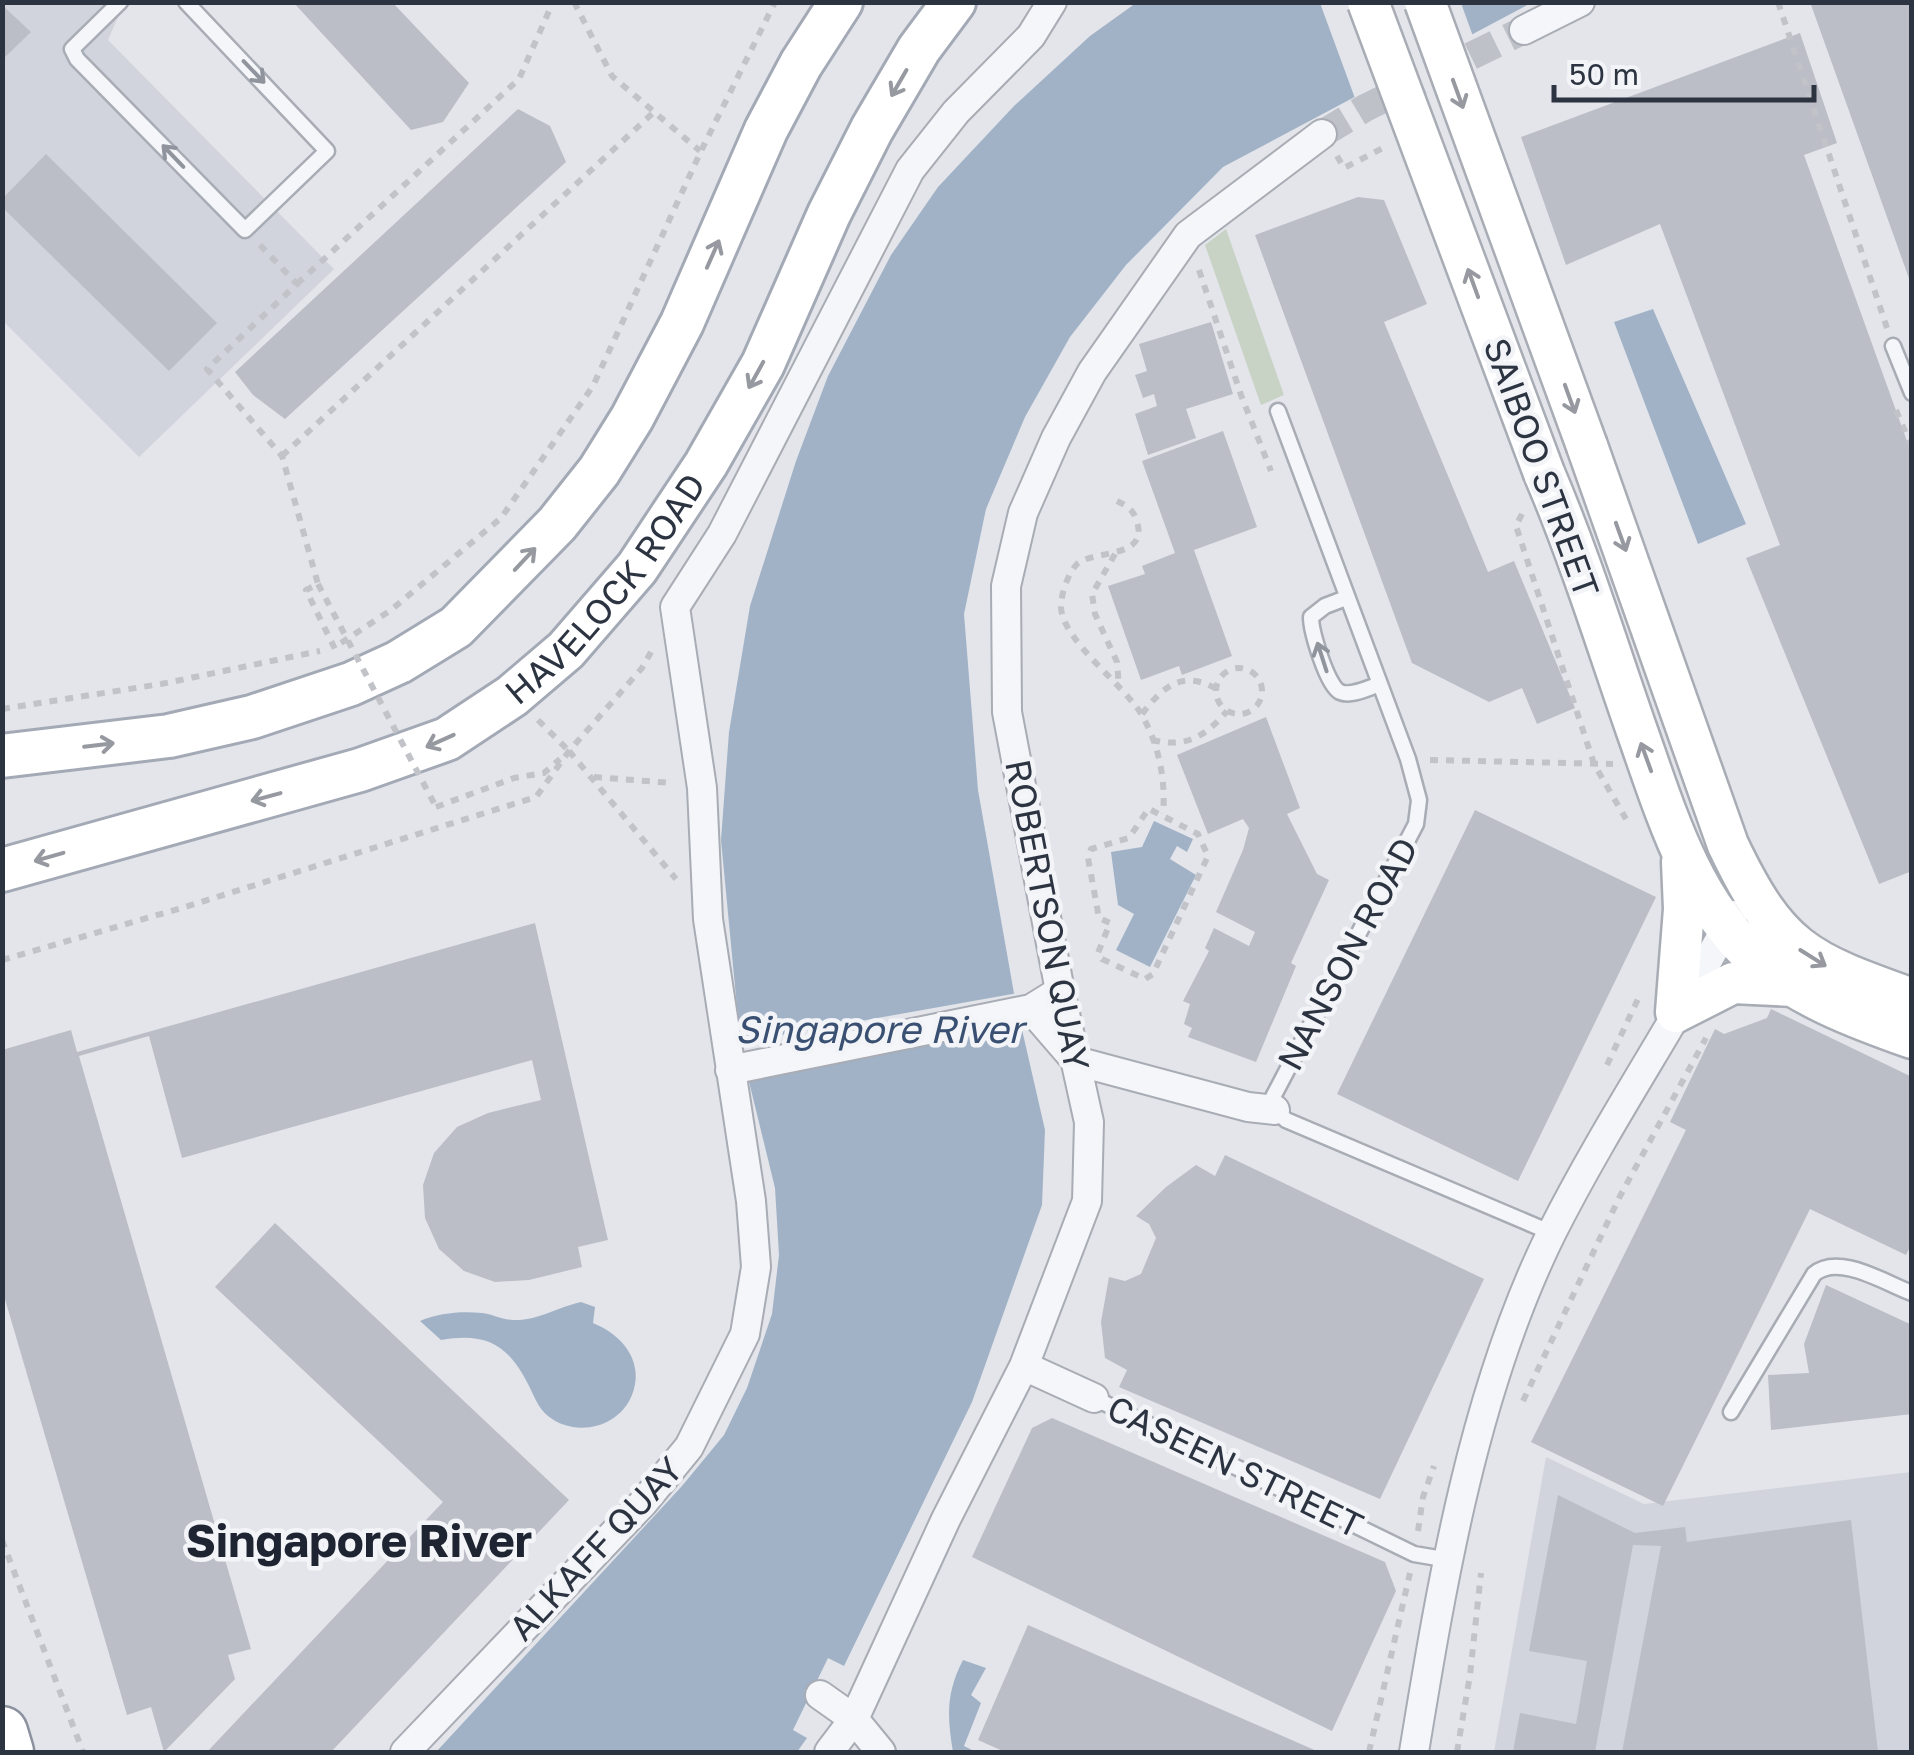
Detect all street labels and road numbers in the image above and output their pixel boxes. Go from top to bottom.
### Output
street label: SAIBOO STREET [1476,332,1608,603]
street label: HAVELOCK ROAD [496,465,714,712]
street label: ROBERTSON QUAY [997,756,1099,1074]
street label: NANSON ROAD [1268,830,1426,1077]
street label: CASEEN STREET [1101,1386,1370,1546]
street label: ALKAFF QUAY [500,1448,691,1649]

